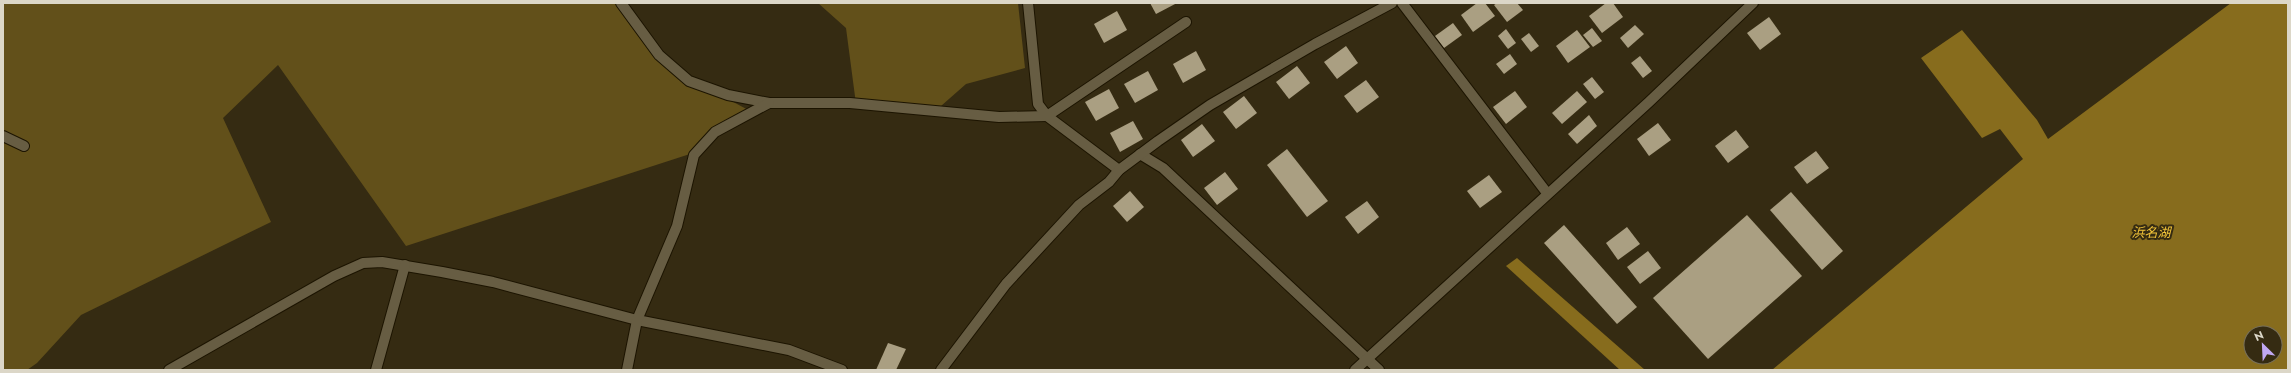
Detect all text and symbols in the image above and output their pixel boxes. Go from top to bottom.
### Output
water label: 浜名湖 [2131,223,2172,242]
north arrow [2243,325,2283,365]
text: N [2252,327,2266,345]

